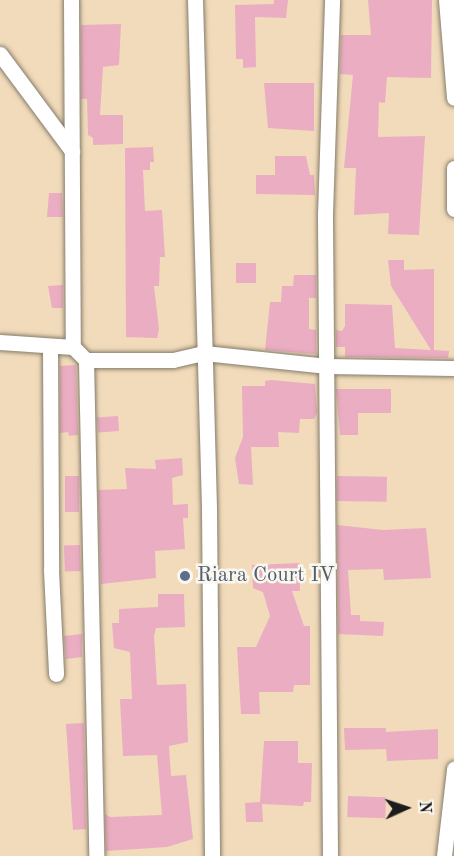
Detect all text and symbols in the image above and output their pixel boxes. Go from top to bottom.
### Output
place label: Riara Court IV [197,563,335,589]
marker: Riara Court IV [178,569,192,583]
north arrow [376,778,436,838]
text: N [416,801,432,814]

